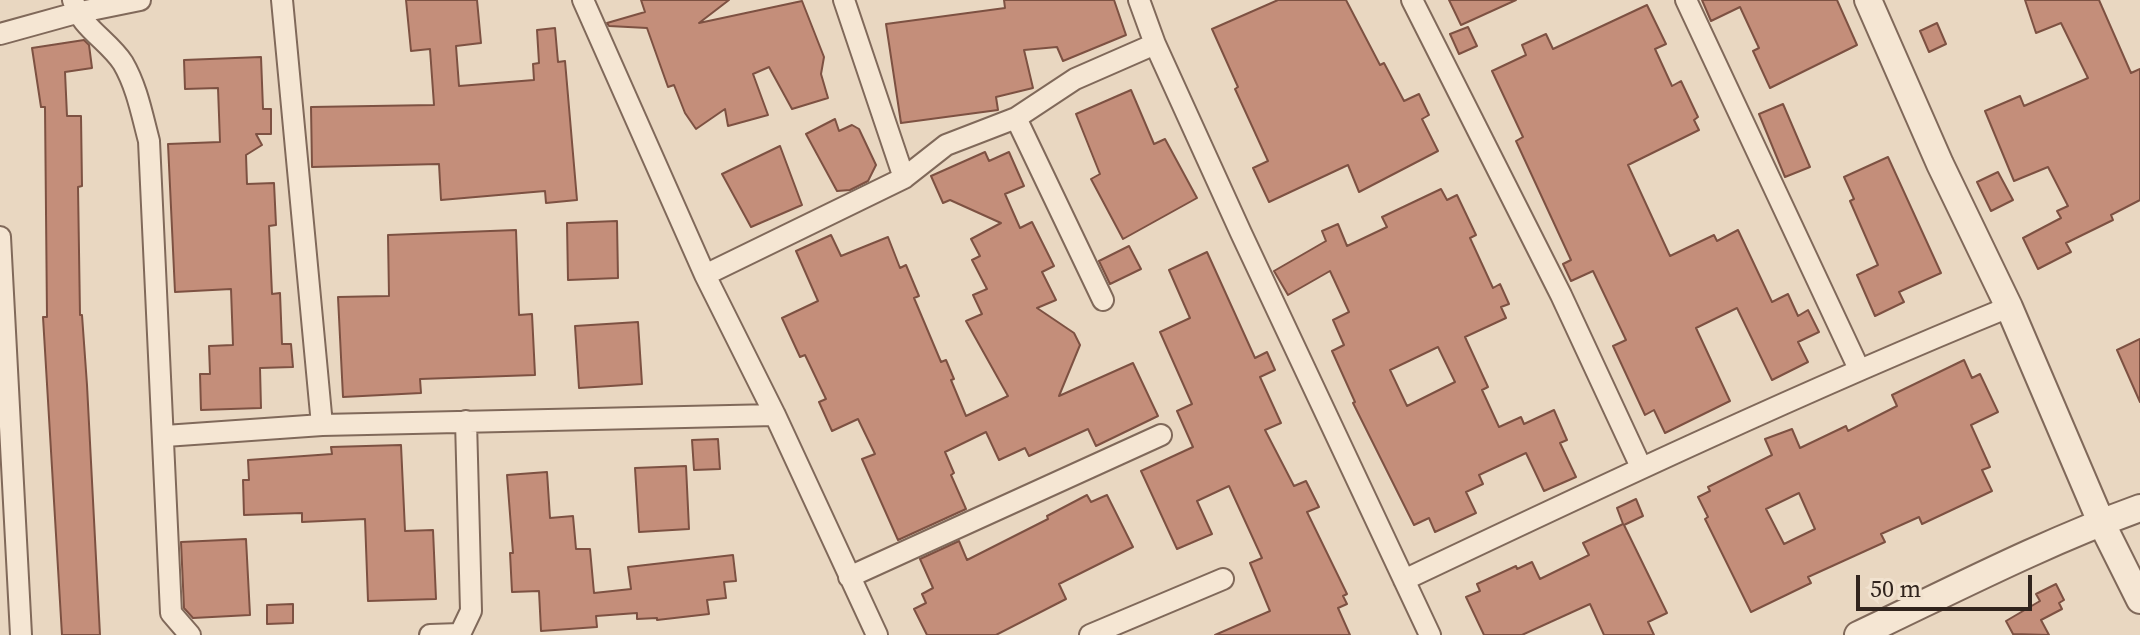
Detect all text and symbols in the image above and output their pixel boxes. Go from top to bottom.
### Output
scale bar [1860,559,2036,609]
text: 50 m [1870,572,1921,605]

